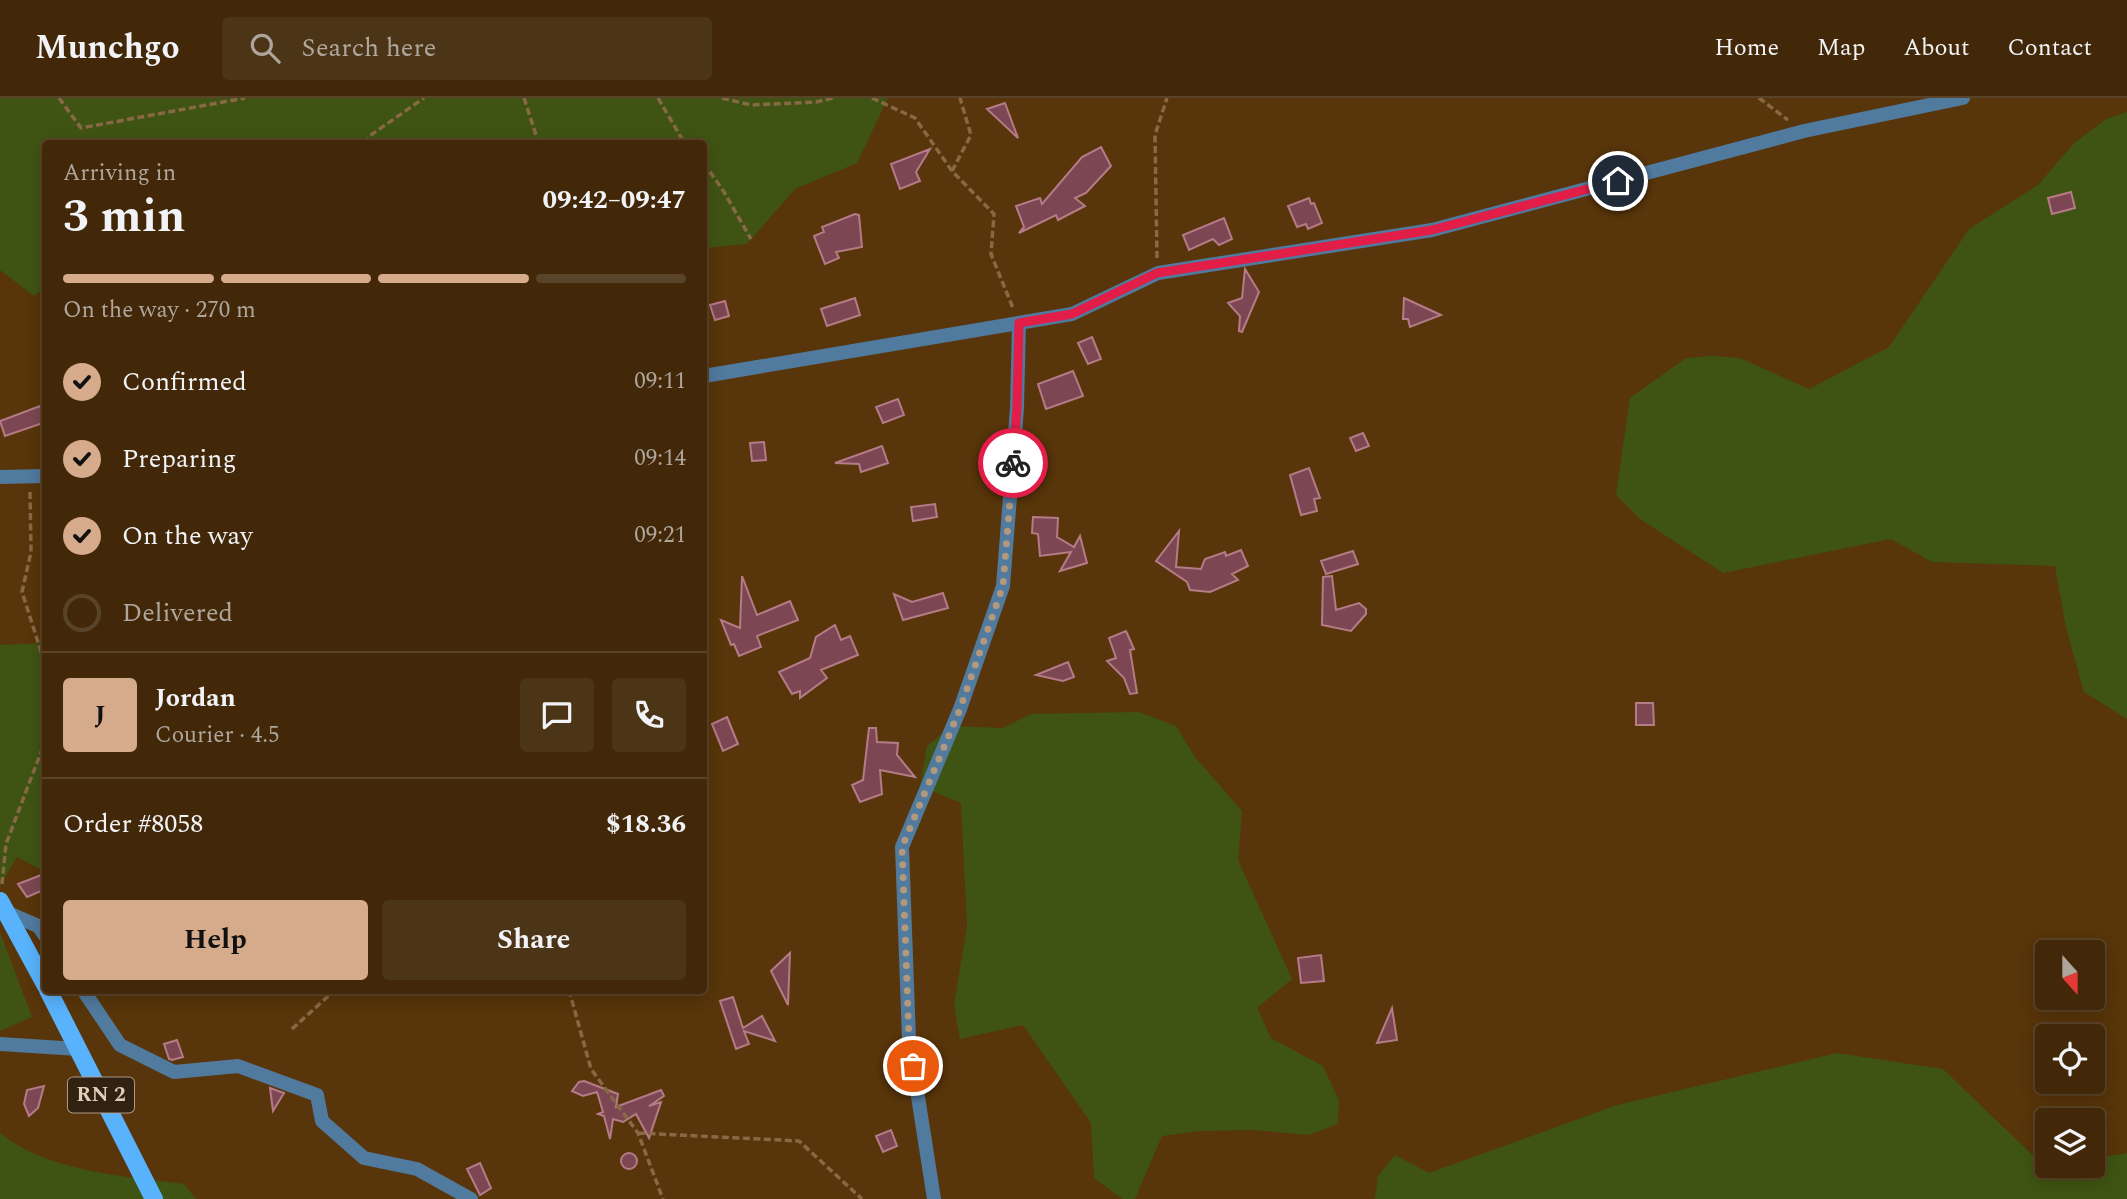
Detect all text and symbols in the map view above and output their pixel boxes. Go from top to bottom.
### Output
search box [222,17,712,80]
text: Munchgo [35,23,180,73]
text: Search here [302,28,436,68]
icon: search [246,29,284,67]
text: Home [1714,30,1779,66]
text: Map [1817,30,1865,66]
text: About [1903,30,1969,66]
text: Contact [2007,30,2092,66]
pin [1588,151,1648,211]
text: Arriving in [63,156,176,191]
icon: home [1599,162,1637,200]
text: 09:42–09:47 [542,180,686,220]
text: 3 min [63,182,185,252]
text: On the way · 270 m [63,293,256,328]
text: Confirmed [122,362,247,402]
icon: check [63,363,101,401]
text: 09:11 [634,364,686,399]
courier [978,428,1048,498]
text: Preparing [122,439,236,479]
icon: check [63,440,101,478]
text: 09:14 [634,441,686,476]
icon: bike [994,444,1032,482]
text: On the way [122,516,253,556]
icon: check [63,517,101,555]
text: 09:21 [634,518,686,553]
text: Delivered [122,593,233,633]
text: Jordan [155,678,236,718]
button: chat [520,678,594,752]
button: phone [612,678,686,752]
text: J [94,695,106,735]
text: Courier · 4.5 [155,718,280,753]
text: Order #8058 [63,804,203,844]
text: $18.36 [606,804,686,844]
button: Help [63,900,368,980]
button: Share [382,900,686,980]
north arrow [2035,940,2105,1010]
map controls [2035,940,2105,1178]
button: locate [2035,1024,2105,1094]
pin [883,1036,943,1096]
icon: bag [894,1047,932,1085]
road number: RN 2 [68,1077,134,1112]
button: layers [2035,1108,2105,1178]

